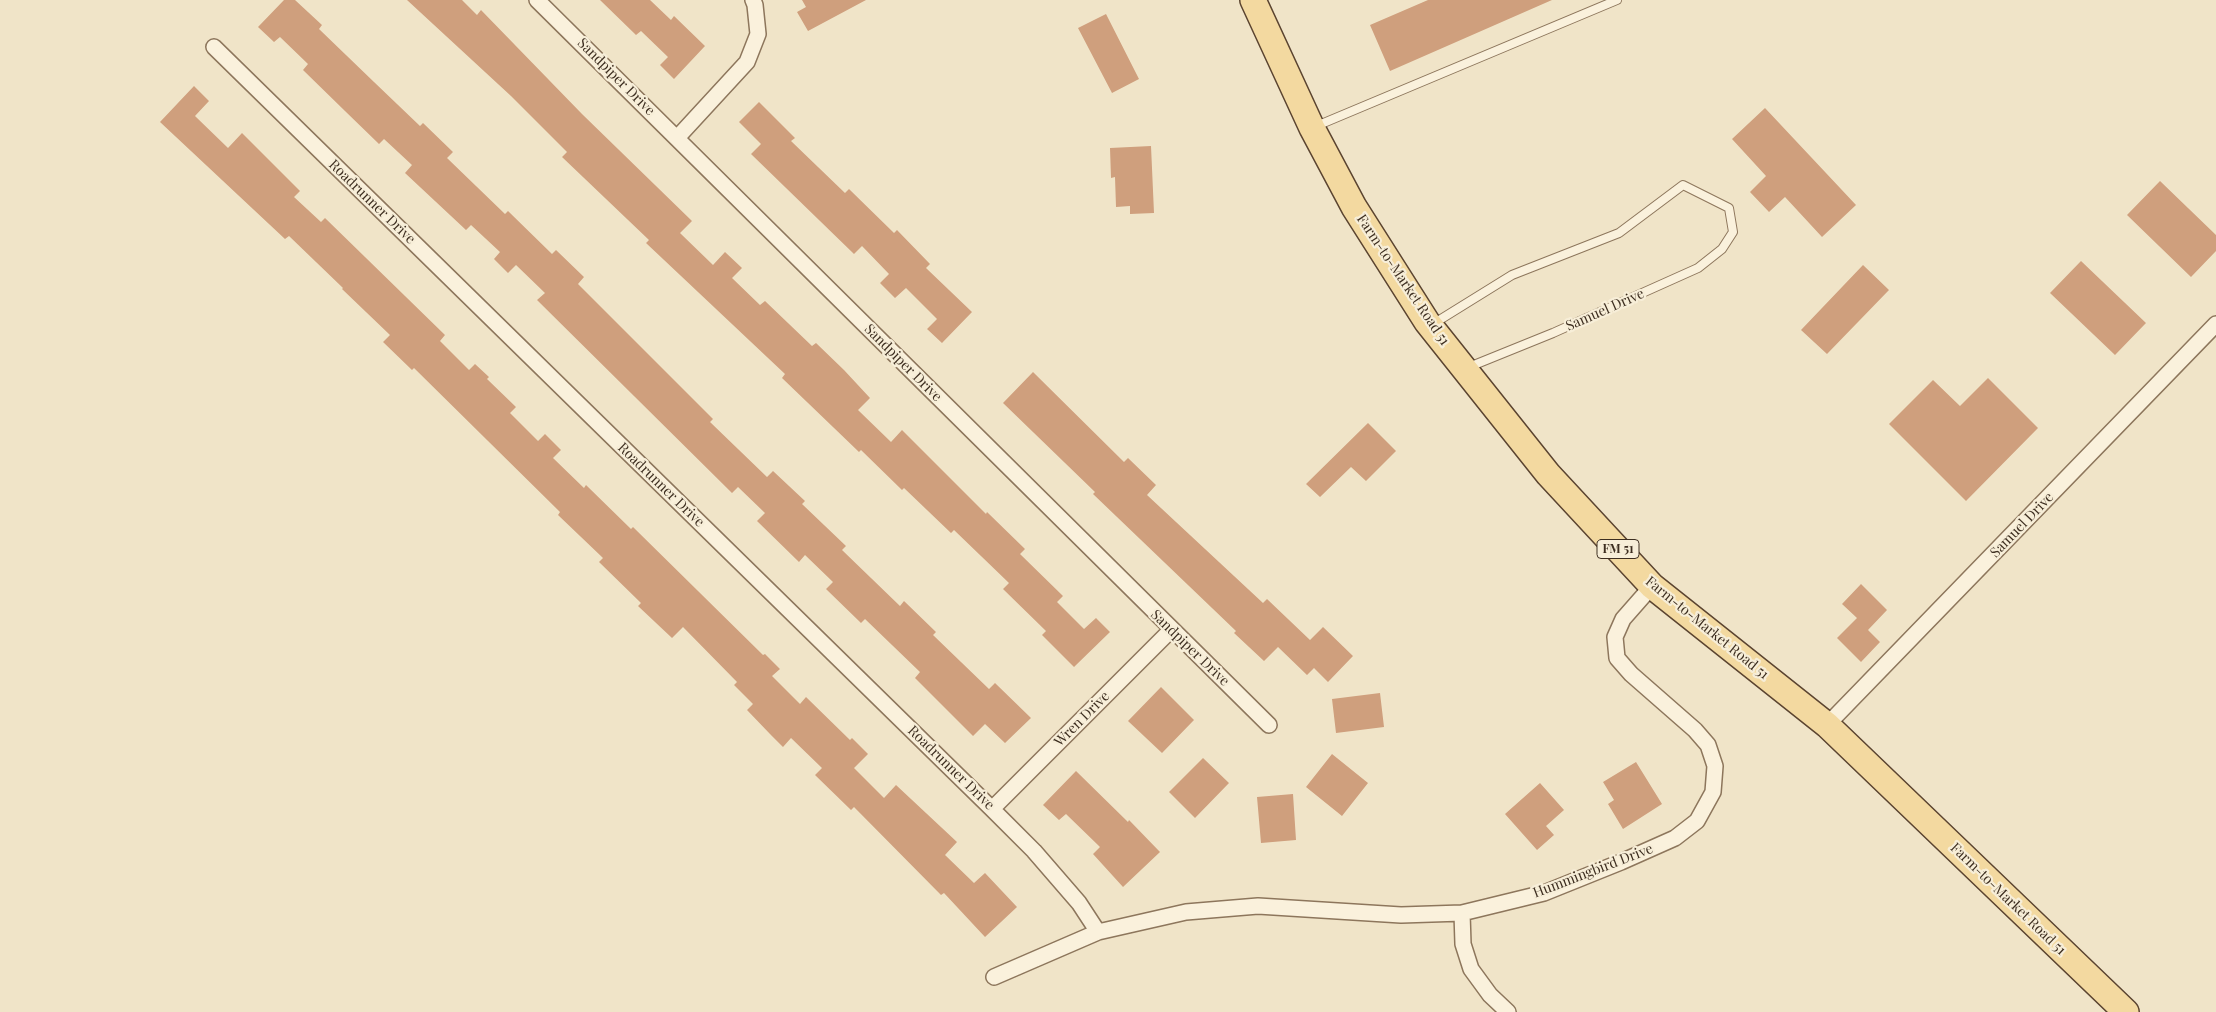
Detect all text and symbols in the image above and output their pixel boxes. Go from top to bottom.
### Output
street label: Sandpiper Drive [574,35,658,119]
street label: Roadrunner Drive [325,156,419,248]
street label: Farm-to-Market Road 51 [1353,211,1453,349]
street label: Samuel Drive [1563,285,1647,335]
street label: Sandpiper Drive [861,321,945,405]
street label: Roadrunner Drive [614,439,708,531]
street label: Samuel Drive [1987,489,2057,561]
road number: FM 51 [1597,540,1639,558]
street label: Farm-to-Market Road 51 [1642,573,1772,683]
street label: Sandpiper Drive [1147,606,1233,690]
street label: Wren Drive [1051,688,1113,750]
street label: Roadrunner Drive [904,722,998,814]
street label: Farm-to-Market Road 51 [1947,839,2069,959]
street label: Hummingbird Drive [1531,840,1655,902]

